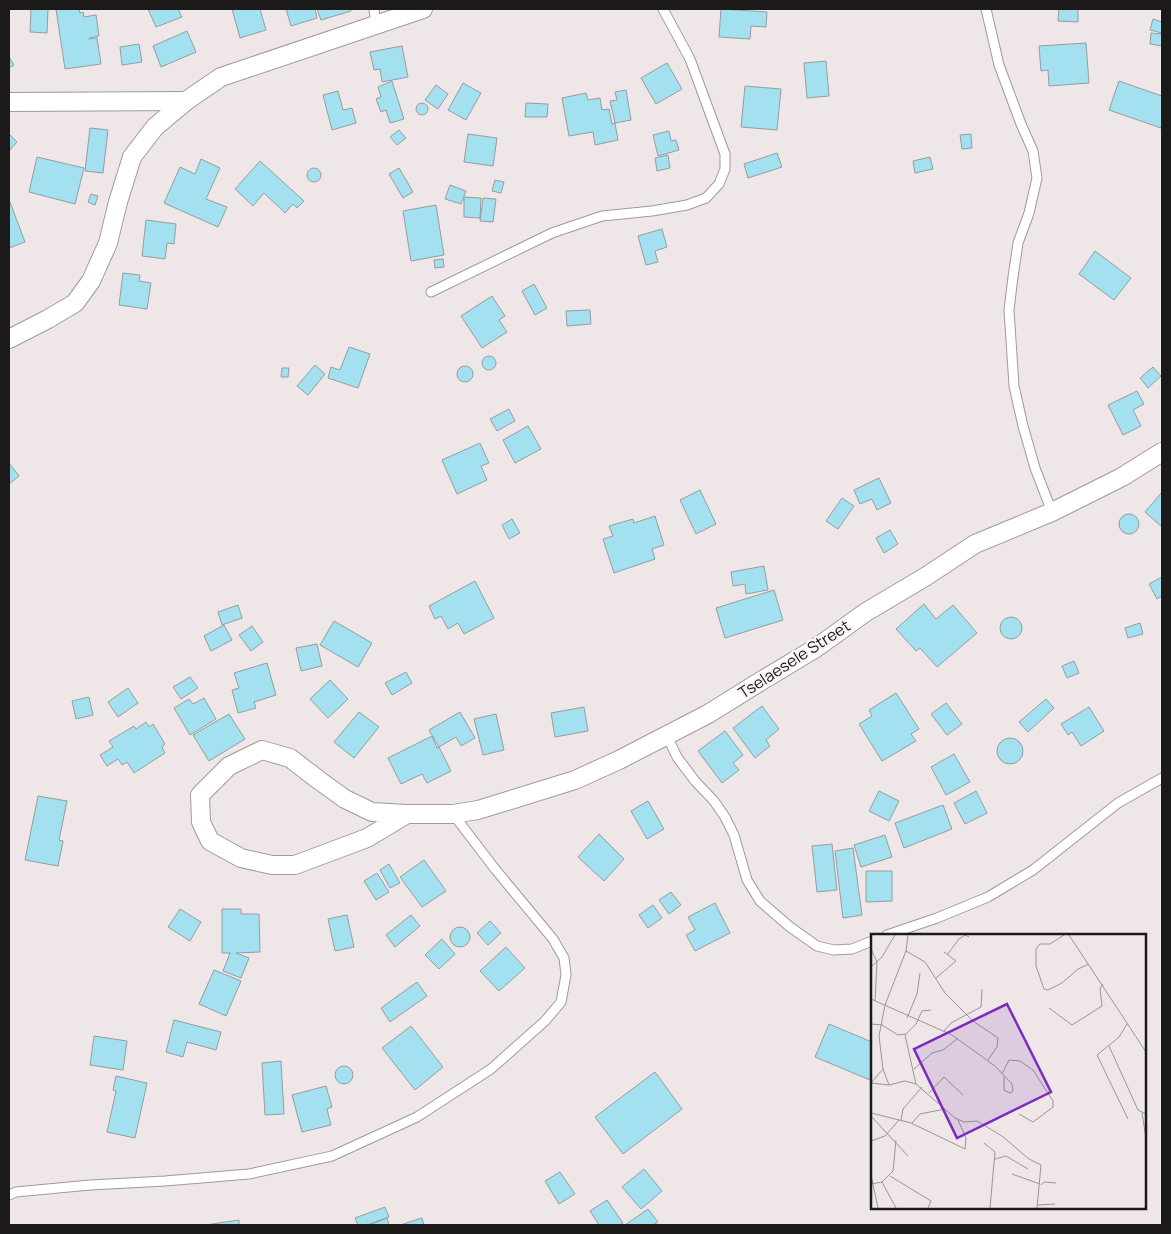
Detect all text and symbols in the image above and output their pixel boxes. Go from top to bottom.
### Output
street label: Tselaesele Street [734,615,854,703]
inset map [871,934,1146,1209]

